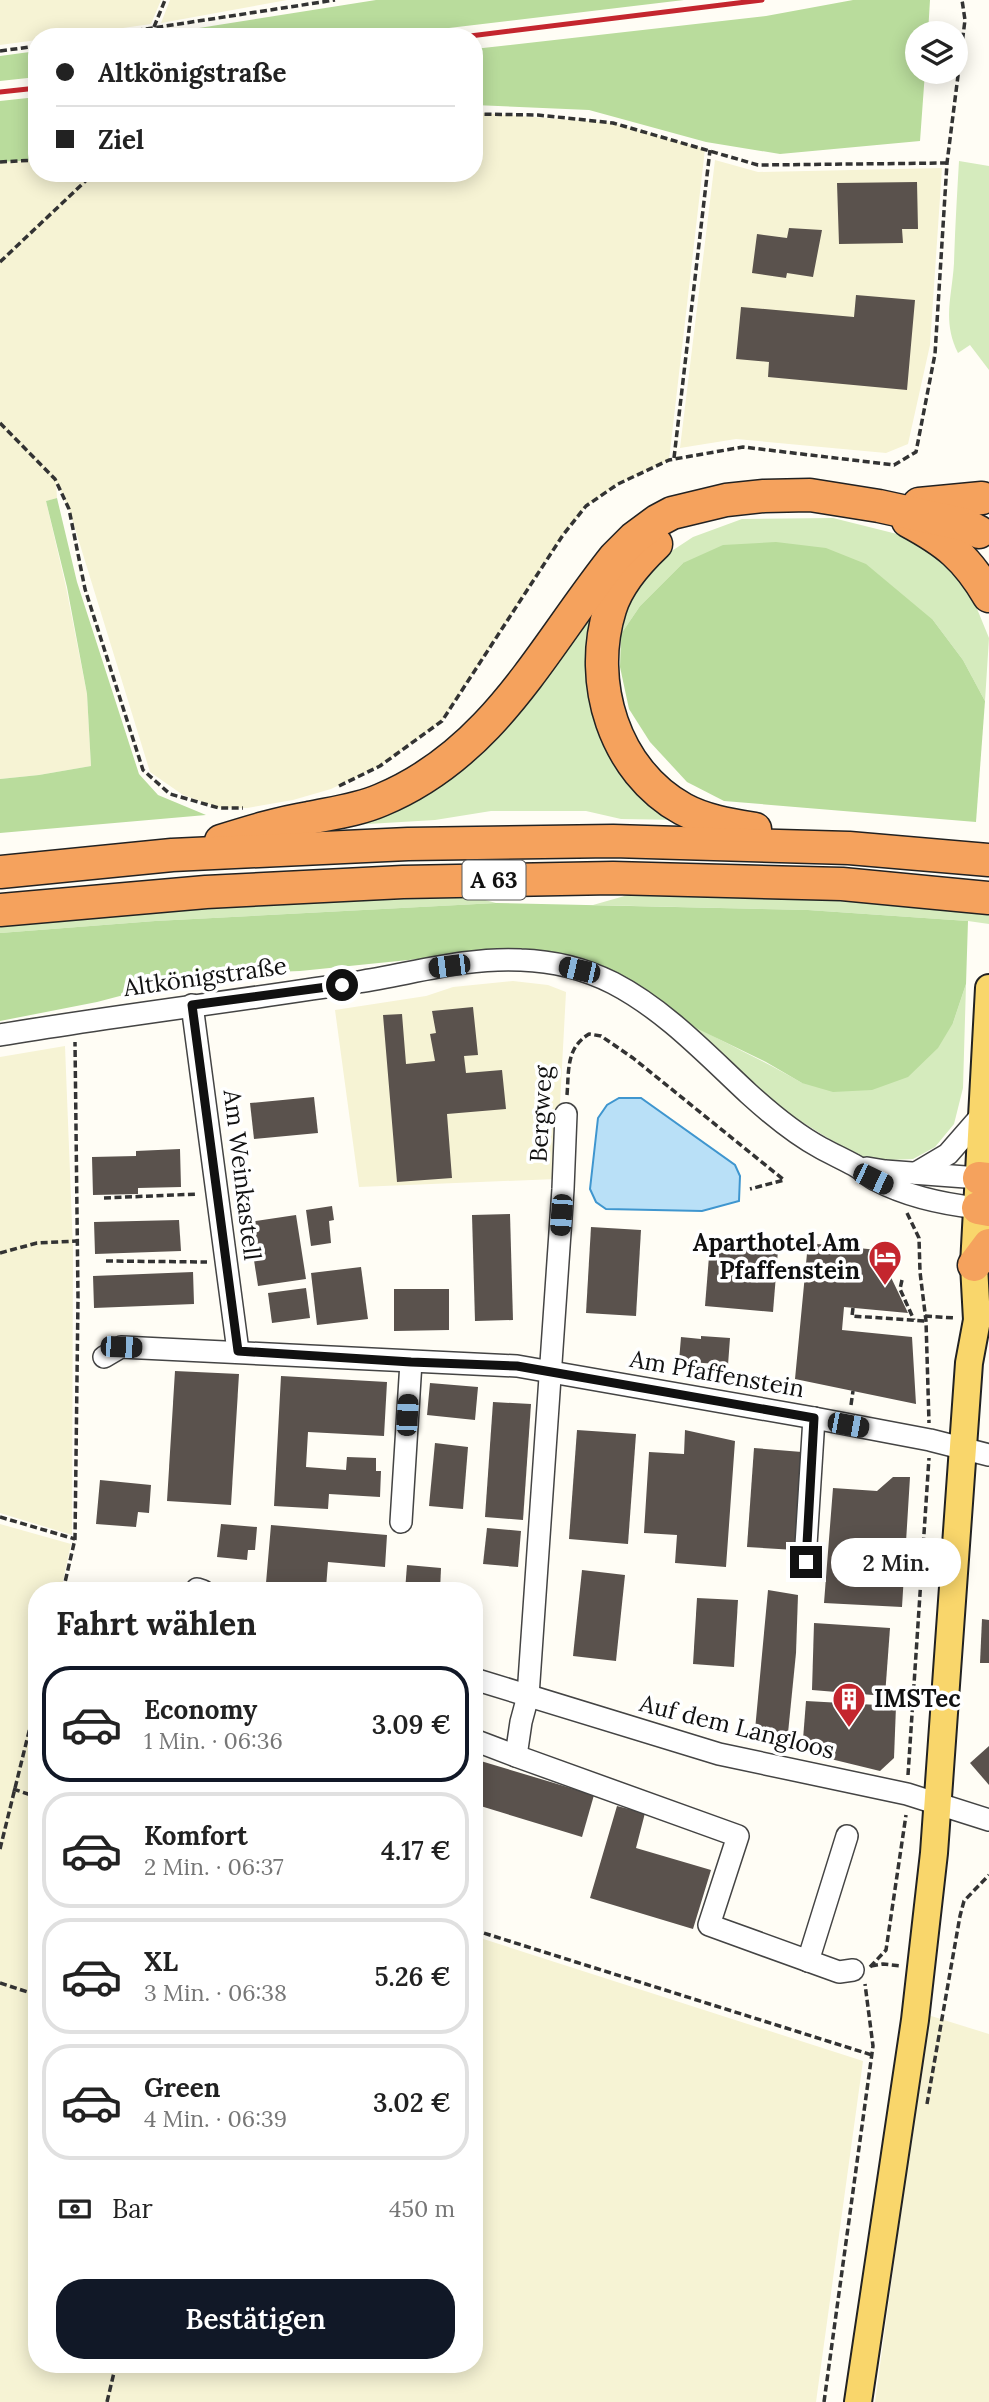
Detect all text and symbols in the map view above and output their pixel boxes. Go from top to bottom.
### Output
map controls [905,21,968,84]
button: layers [905,21,968,84]
text: Altkönigstraße [98,56,286,89]
text: Ziel [98,123,144,156]
road number: A 63 [462,860,526,900]
street label: Altkönigstraße [120,950,289,1003]
car [427,953,472,979]
car [557,955,602,985]
route start [326,969,358,1001]
street label: Bergweg [522,1064,559,1163]
street label: Am Weinkastell [217,1087,268,1262]
car [850,1160,897,1198]
car [550,1193,573,1237]
place label: Aparthotel Am Pfaffenstein [693,1227,860,1286]
hotel icon: Aparthotel Am Pfaffenstein [866,1238,904,1287]
car [100,1336,143,1358]
street label: Am Pfaffenstein [627,1343,807,1404]
car [396,1393,419,1437]
car [826,1411,871,1439]
callout: 2 Min. [830,1538,960,1586]
route end [790,1546,822,1578]
text: 2 Min. [862,1548,930,1577]
text: Fahrt wählen [56,1603,257,1644]
building icon: IMSTec [830,1680,868,1729]
place label: IMSTec [874,1683,961,1714]
street label: Auf dem Langloos [635,1687,838,1766]
icon: car [60,1693,123,1756]
text: Economy [144,1693,257,1726]
text: 3.09 € [372,1708,451,1741]
text: 1 Min. · 06:36 [144,1726,283,1755]
icon: car [60,1819,123,1882]
text: Komfort [144,1819,248,1852]
text: 4.17 € [381,1834,451,1867]
text: 2 Min. · 06:37 [144,1852,284,1881]
icon: car [60,1945,123,2008]
text: XL [144,1945,178,1978]
text: 5.26 € [374,1960,451,1993]
text: 3 Min. · 06:38 [144,1978,287,2007]
icon: car [60,2071,123,2134]
text: Green [144,2071,220,2104]
text: 3.02 € [373,2086,451,2119]
text: 4 Min. · 06:39 [144,2104,287,2133]
icon: cash [56,2190,94,2228]
text: Bar [112,2192,153,2225]
text: 450 m [389,2194,455,2223]
button: Bestätigen [56,2279,455,2359]

